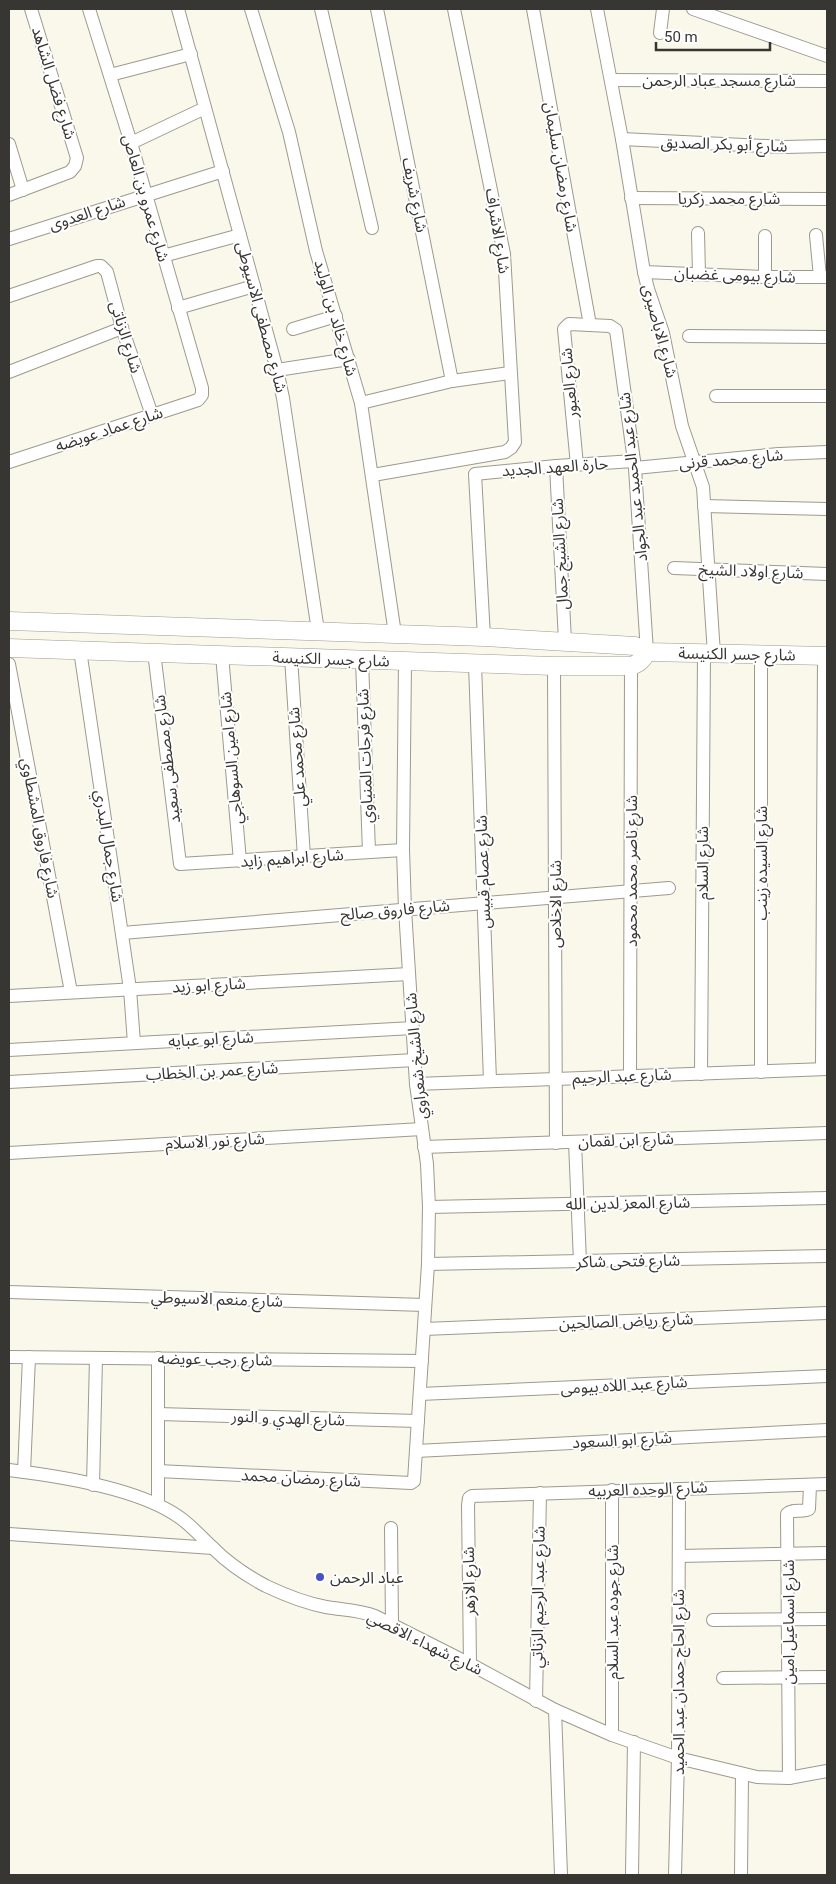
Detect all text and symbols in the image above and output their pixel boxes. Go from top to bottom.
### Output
scale bar [656,20,770,52]
street label: شارع فضل الشاهد [25,24,80,143]
text: 50 m [664,28,698,46]
street label: شارع مسجد عباد الرحمن [642,71,796,93]
street label: شارع رمضان سليمان [537,100,582,234]
street label: شارع عمرو بن العاص [116,132,173,265]
street label: شارع أبو بكر الصديق [660,132,788,159]
street label: شارع شريف [395,156,432,235]
street label: شارع الاشراف [479,187,514,276]
street label: شارع محمد زكريا [678,189,780,211]
street label: شارع العدوى [46,192,129,237]
street label: شارع مصطفى الاسيوطى [230,239,291,395]
street label: شارع خالد بن الوليد [307,258,362,379]
street label: شارع بيومى غضبان [674,263,796,290]
street label: شارع الاباصيرى [635,282,682,381]
street label: شارع الزناتى [103,299,146,376]
street label: شارع العبور [556,347,585,420]
street label: شارع عبد الحميد عبد الجواد [615,391,654,563]
street label: شارع عماد عويضه [53,403,166,458]
street label: شارع محمد قرنى [678,445,784,476]
street label: حارة العهد الجديد [501,454,609,480]
street label: شارع الشيخ جمال [548,498,575,610]
street label: شارع اولاد الشيخ [698,560,804,585]
street label: شارع جسر الكنيسة [678,643,796,668]
street label: شارع جسر الكنيسة [272,647,390,674]
street label: شارع فرحات المنياوي [353,688,380,824]
street label: شارع امين السوهاجي [216,691,249,825]
street label: شارع مصطفى سعيد [150,693,187,824]
street label: شارع محمد علي [284,706,313,808]
street label: شارع فاروق المشطاوي [14,756,63,900]
street label: شارع جمال البدري [88,788,127,904]
street label: شارع ناصر محمد محمود [622,795,644,947]
street label: شارع السيده زينب [752,806,774,920]
street label: شارع عصام قبيس [472,815,497,929]
street label: شارع السلام [693,826,715,900]
street label: شارع ابراهيم زايد [240,845,345,874]
street label: شارع الاخلاص [546,860,568,948]
street label: شارع فاروق صالح [339,896,451,927]
street label: شارع ابو زيد [172,974,246,999]
street label: شارع الشيخ شعراوي [401,992,434,1120]
street label: شارع ابو عبايه [168,1027,254,1054]
street label: شارع عمر بن الخطاب [145,1058,279,1087]
street label: شارع عبد الرحيم [572,1065,672,1090]
street label: شارع نور الاسلام [165,1129,266,1156]
street label: شارع ابن لقمان [578,1129,674,1154]
street label: شارع المعز لدين الله [566,1192,691,1217]
street label: شارع فتحى شاكر [575,1251,680,1274]
street label: شارع منعم الاسيوطي [151,1287,283,1314]
street label: شارع رياض الصالحين [558,1309,694,1336]
street label: شارع رجب عويضه [157,1349,272,1372]
street label: شارع عبد اللاه بيومى [560,1372,688,1401]
street label: شارع الهدي و النور [230,1406,345,1432]
street label: شارع ابو السعود [572,1428,673,1455]
street label: شارع رمضان محمد [240,1465,361,1494]
street label: شارع الوحده العربيه [588,1477,708,1504]
street label: شارع عبد الرحيم الزناتي [527,1526,552,1668]
street label: شارع جوده عبد السلام [603,1544,625,1680]
street label: شارع الازهر [459,1546,482,1617]
street label: شارع اسماعيل امين [779,1560,801,1684]
place label: عباد الرحمن [330,1568,404,1587]
marker: عباد الرحمن [314,1571,326,1583]
street label: شارع الحاج حمدان عبد الحميد [669,1589,691,1775]
street label: شارع شهداء الاقصي [363,1607,486,1682]

